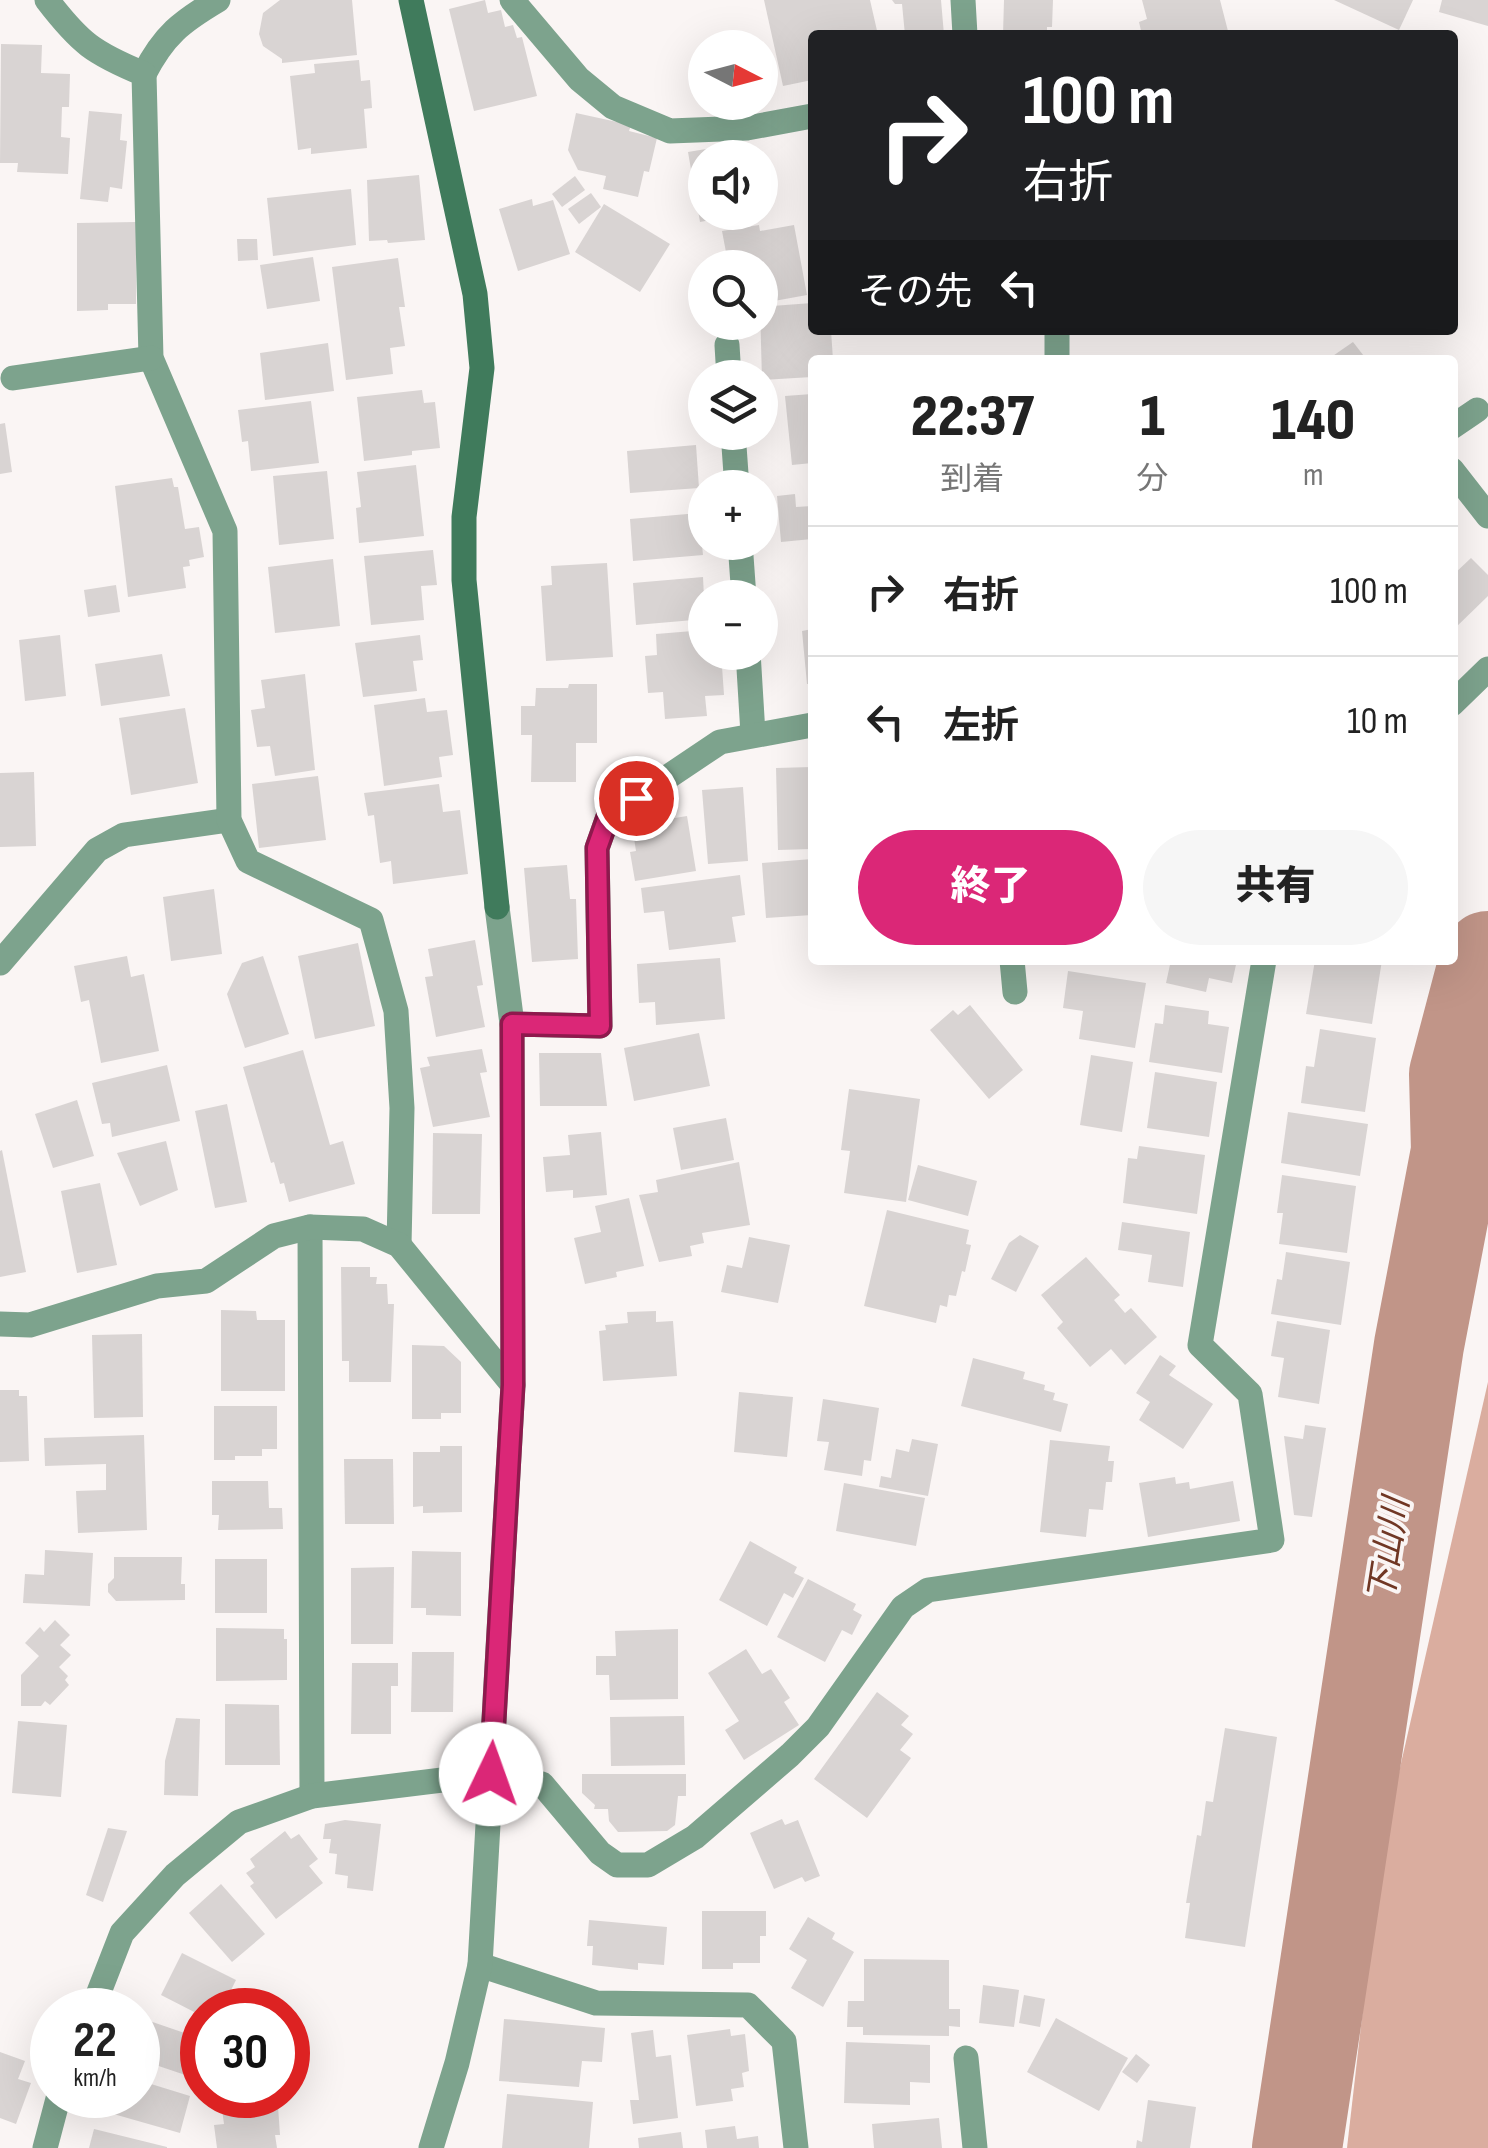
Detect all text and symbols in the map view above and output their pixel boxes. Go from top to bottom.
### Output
north arrow [688,30,778,120]
map controls [688,30,778,670]
text: 100 m [1023,60,1174,144]
icon: right [858,70,988,200]
button: sound [688,140,778,230]
text: 右折 [1023,156,1113,211]
button: search [688,250,778,340]
icon: left [992,260,1047,315]
text: その先 [858,270,972,315]
button: layers [688,360,778,450]
text: 22:37 [911,381,1034,453]
text: 1 [1140,381,1165,453]
text: 140 [1271,385,1355,457]
text: m [1303,456,1324,495]
text: 到着 [940,460,1004,499]
text: 分 [1137,460,1169,499]
button: + [688,470,778,560]
icon: right [858,564,913,619]
text: 100 m [1330,569,1408,614]
text: 右折 [943,574,1019,619]
button: − [688,580,778,670]
icon: left [858,694,913,749]
text: 10 m [1347,699,1408,744]
text: 左折 [943,704,1019,749]
pin [594,756,679,841]
icon: arrive [609,771,664,826]
button: 終了 [858,830,1123,945]
button: 共有 [1143,830,1408,945]
water label: 下山川 [1360,1491,1420,1605]
position arrow [439,1722,543,1826]
speed limit sign: 30 [180,1988,310,2118]
text: 22 [73,2011,117,2071]
text: km/h [73,2063,117,2094]

